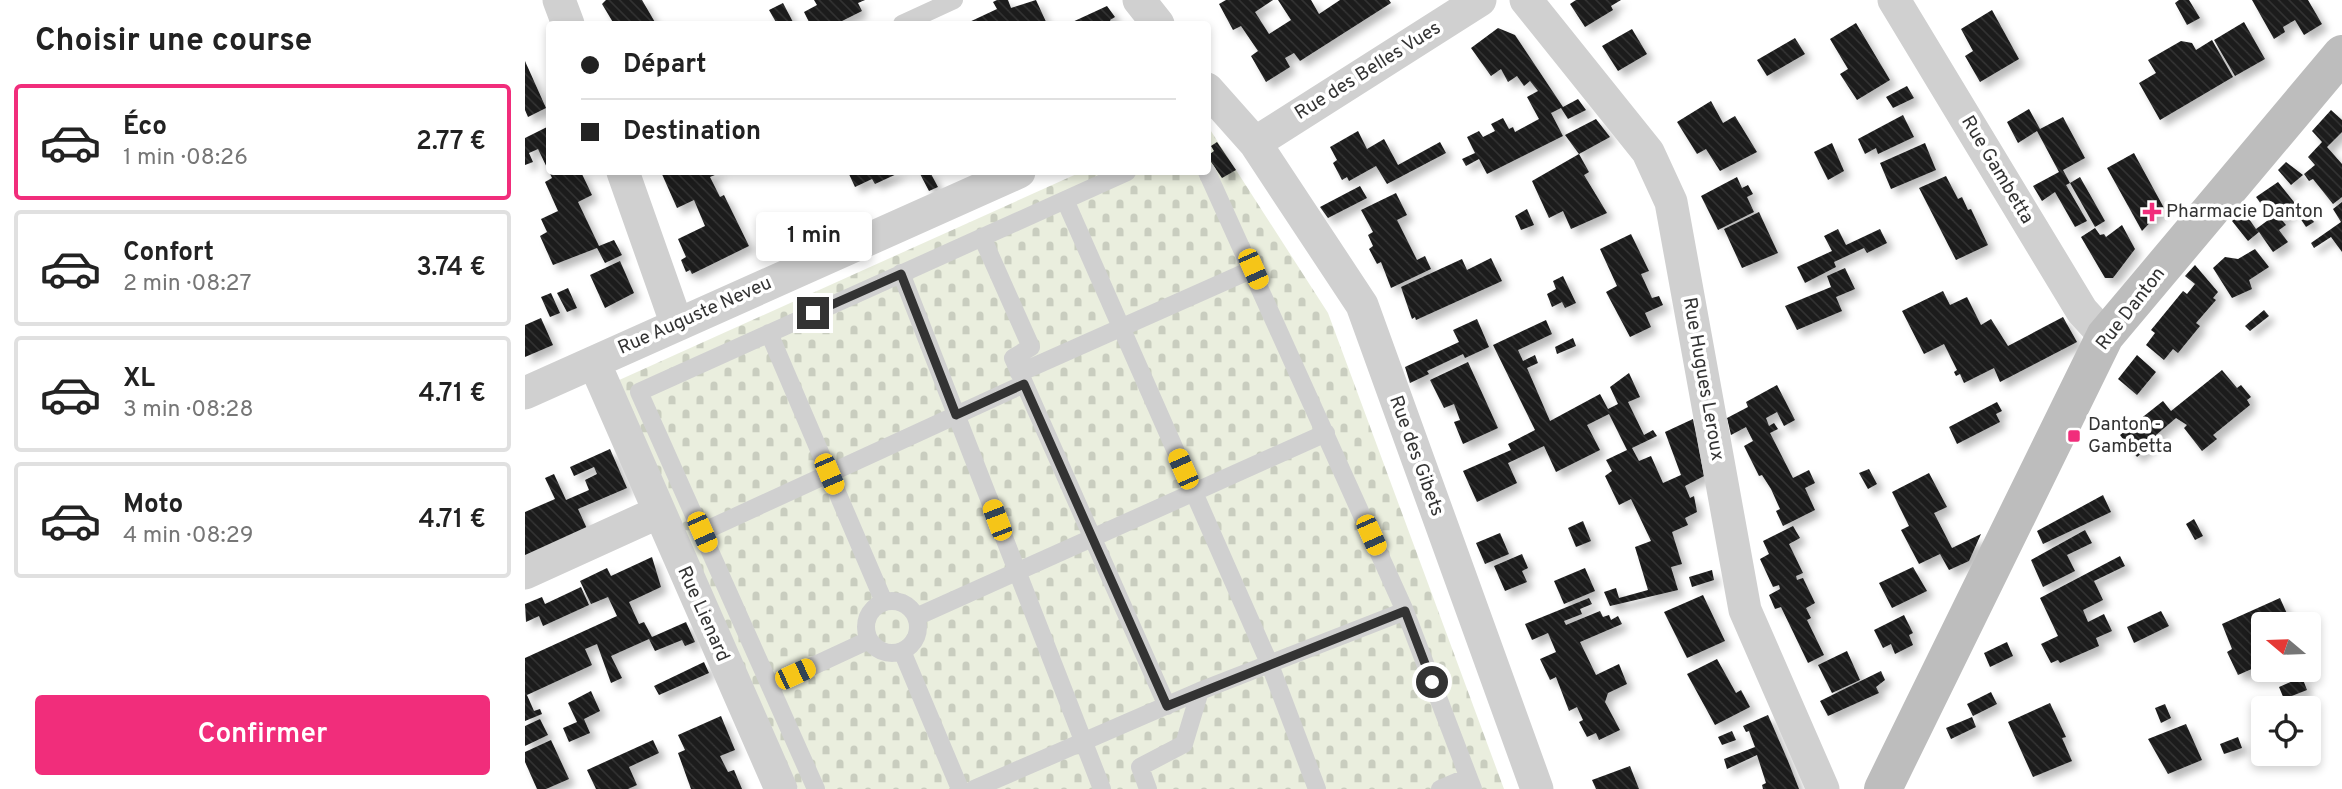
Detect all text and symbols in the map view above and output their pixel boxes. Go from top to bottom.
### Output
street label: Rue des Belles Vues [1290,16,1446,126]
text: Choisir une course [35,22,312,62]
text: Départ [623,49,707,82]
icon: car [39,111,102,174]
text: Éco [123,111,167,144]
street label: Rue Gambetta [1955,112,2039,228]
text: Destination [623,116,761,149]
text: 2.77 € [416,126,486,159]
text: 1 min · 08:26 [123,144,248,173]
place label: Pharmacie Danton [2166,200,2323,224]
marker: Pharmacie Danton [2144,204,2160,220]
callout: 1 min [755,212,871,260]
text: 1 min [787,222,841,251]
icon: car [39,237,102,300]
text: Confort [123,237,214,270]
car [1235,246,1272,292]
text: 3.74 € [416,252,486,285]
street label: Rue Danton [2091,263,2171,355]
text: 2 min · 08:27 [123,270,251,299]
street label: Rue Auguste Neveu [614,271,776,361]
street label: Rue Hugues Leroux [1677,295,1729,463]
route end [797,297,829,329]
icon: car [39,363,102,426]
text: XL [123,363,155,396]
text: 4.71 € [419,378,486,411]
street label: Rue des Gibets [1383,392,1449,520]
text: 3 min · 08:28 [123,396,253,425]
place label: Danton - Gambetta [2088,413,2172,459]
marker: Danton - Gambetta [2066,428,2082,444]
car [1165,446,1202,492]
car [812,451,847,497]
icon: car [39,489,102,552]
text: Moto [123,489,183,522]
car [980,497,1015,543]
text: 4.71 € [419,504,486,537]
car [684,509,721,555]
car [1353,512,1390,558]
text: 4 min · 08:29 [123,522,254,551]
street label: Rue Lienard [671,562,735,666]
north arrow [2251,612,2321,682]
map controls [2251,612,2321,766]
car [772,656,819,692]
route start [1416,666,1448,698]
button: Confirmer [35,695,490,775]
button: locate [2251,696,2321,766]

